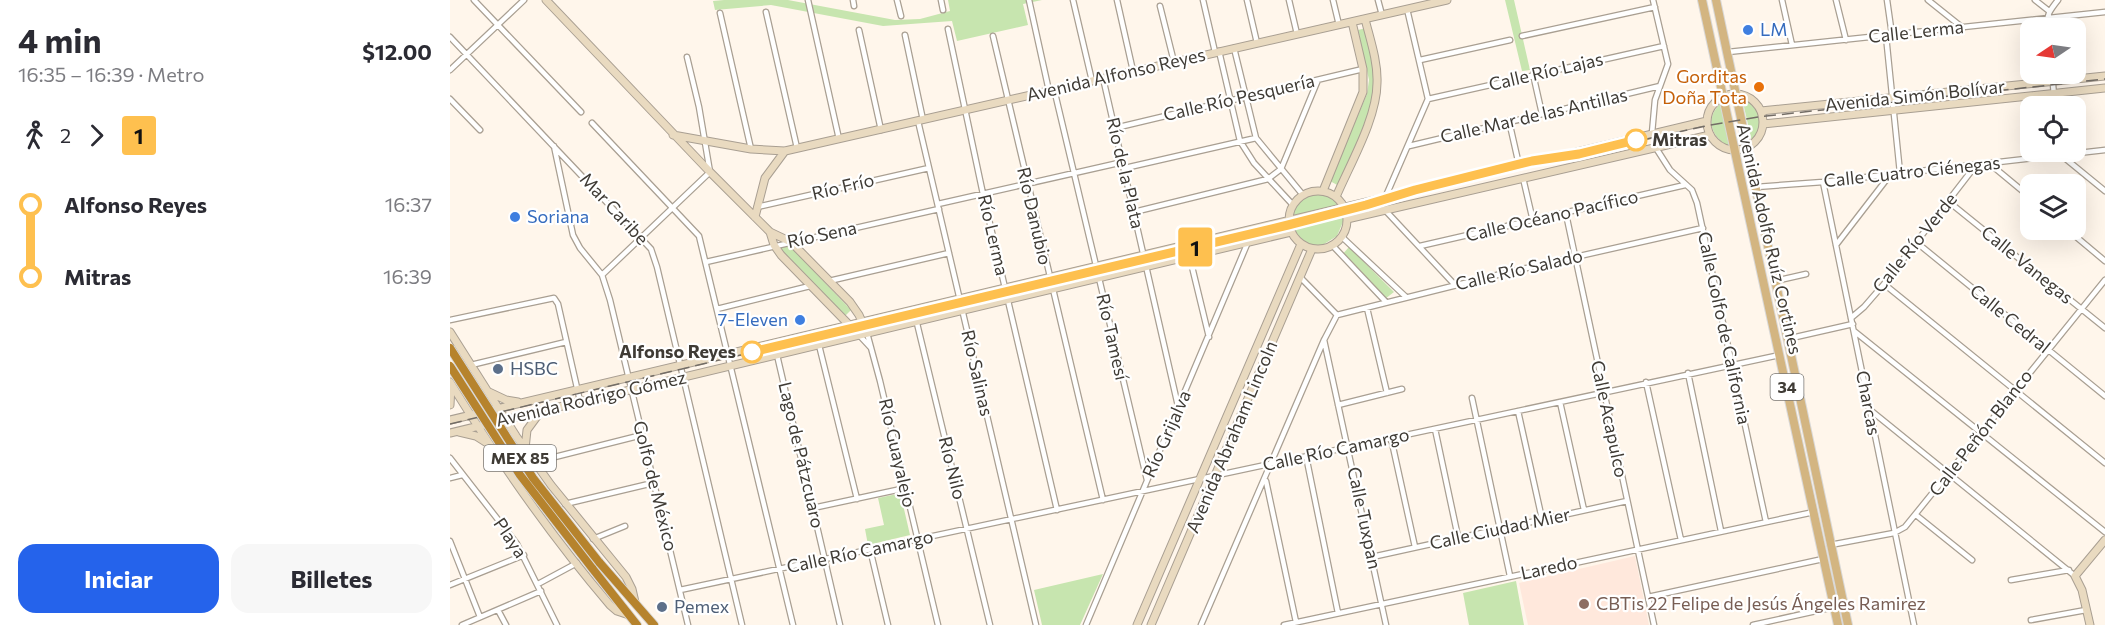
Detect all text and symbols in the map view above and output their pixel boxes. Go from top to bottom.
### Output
street label: Calle Lerma [1867,15,1965,47]
place label: LM [1760,18,1788,40]
north arrow [2020,18,2086,84]
map controls [2020,18,2086,240]
text: 4 min [18,19,102,60]
marker: LM [1741,23,1755,37]
text: $12.00 [362,38,432,65]
street label: Avenida Alfonso Reyes [1024,43,1207,105]
street label: Calle Río Lajas [1486,47,1605,95]
text: 16:35 – 16:39 · Metro [18,62,204,86]
place label: Gorditas Doña Tota [1662,65,1747,108]
street label: Calle Río Pesquería [1161,69,1317,125]
street label: Avenida Simón Bolívar [1824,75,2006,115]
marker: Gorditas Doña Tota [1752,80,1766,94]
street label: Calle Mar de las Antillas [1438,83,1629,147]
button: locate [2020,96,2086,162]
street label: Río de la Plata [1102,115,1149,231]
icon: walk [18,119,51,152]
icon: forward [80,119,113,152]
street label: Avenida Adolfo Ruíz Cortines [1733,121,1807,356]
text: 2 [60,123,71,147]
text: 1 [134,123,144,148]
place label: Mitras [1652,128,1707,150]
marker: Mitras [1625,129,1647,151]
street label: Calle Cuatro Ciénegas [1822,151,2001,191]
street label: Río Danubio [1013,165,1057,267]
street label: Mar Caribe [576,168,654,249]
street label: Río Frío [809,168,876,204]
button: layers [2020,174,2086,240]
street label: Calle Océano Pacífico [1463,184,1640,246]
street label: Calle Río Verde [1867,188,1961,297]
text: Alfonso Reyes [64,191,207,218]
text: 16:37 [385,192,432,216]
street label: Río Lerma [974,192,1014,278]
place label: Soriana [527,205,589,227]
marker: Soriana [508,210,522,224]
street label: Río Sena [785,216,859,252]
street label: Calle Vanegas [1977,221,2078,308]
line badge: 1 [1176,228,1215,266]
street label: Calle Golfo de California [1694,229,1756,426]
text: 1 [1190,235,1200,260]
street label: Calle Río Salado [1453,244,1584,294]
text: Mitras [64,263,131,290]
text: 16:39 [383,264,432,288]
street label: Calle Cedral [1966,279,2055,357]
street label: Río Tamesí [1092,291,1134,384]
place label: 7-Eleven [718,308,788,330]
marker: 7-Eleven [793,313,807,327]
street label: Río Salinas [957,327,999,418]
street label: Avenida Abraham Lincoln [1181,337,1282,536]
place label: Alfonso Reyes [619,340,736,362]
marker: Alfonso Reyes [741,341,763,363]
place label: HSBC [510,357,558,379]
street label: Calle Acapulco [1587,358,1633,479]
marker: HSBC [491,362,505,376]
street label: Avenida Rodrigo Gómez [493,365,688,431]
street label: Calle Peñón Blanco [1924,365,2037,500]
street label: Charcas [1852,369,1886,437]
road number: 34 [1770,374,1804,400]
street label: Lago de Pátzcuaro [774,379,830,530]
street label: Río Grijalva [1137,387,1195,481]
street label: Río Guayalejo [875,396,921,509]
street label: Golfo de México [629,418,683,553]
street label: Calle Río Camargo [1261,423,1411,475]
street label: Río Nilo [935,434,971,502]
road number: MEX 85 [484,445,556,471]
street label: Calle Tuxpan [1343,465,1387,571]
street label: Calle Ciudad Mier [1428,502,1572,554]
street label: Playa [490,513,532,562]
street label: Calle Río Camargo [785,525,935,577]
button: Iniciar [18,544,219,613]
button: Billetes [231,544,432,613]
street label: Laredo [1519,550,1579,584]
place label: CBTis 22 Felipe de Jesús Ángeles Ramirez [1596,592,1926,614]
place label: Pemex [674,595,730,617]
marker: CBTis 22 Felipe de Jesús Ángeles Ramirez [1577,597,1591,611]
marker: Pemex [655,600,669,614]

